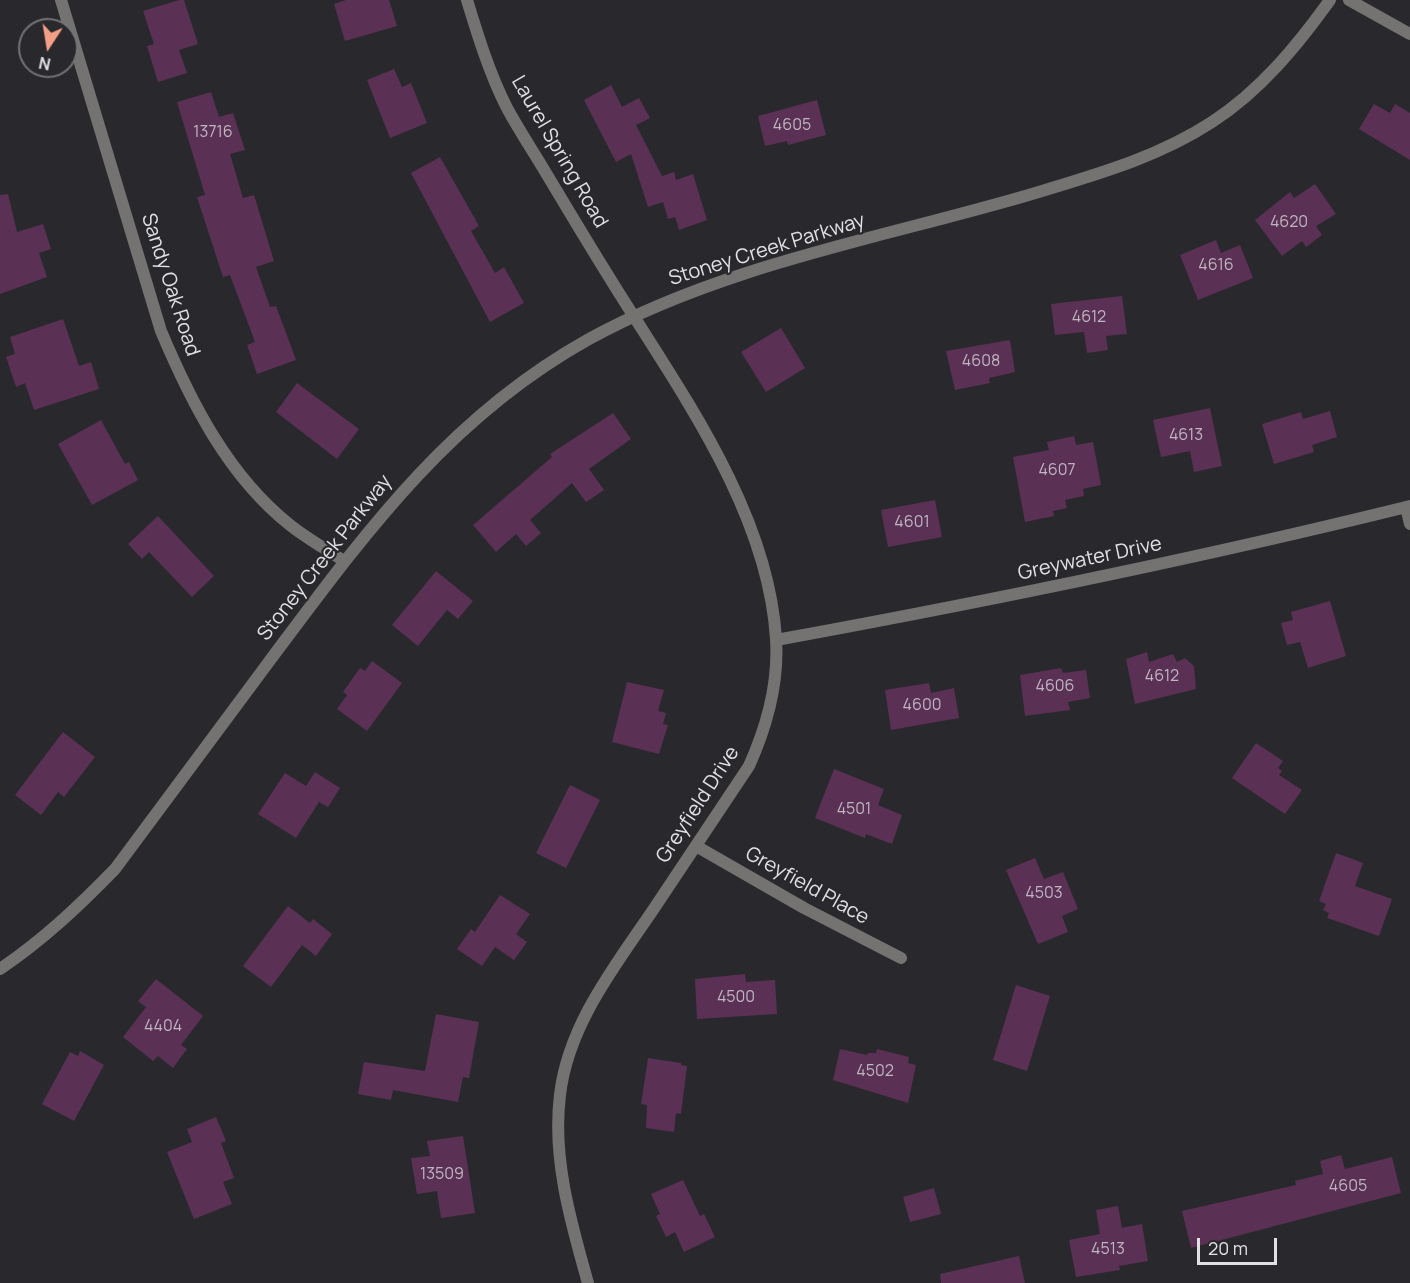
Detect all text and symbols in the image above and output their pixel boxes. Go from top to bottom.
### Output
north arrow [18,18,78,78]
text: N [37,52,53,76]
street label: Laurel Spring Road [506,72,612,232]
house number: 4605 [773,116,811,136]
house number: 13716 [193,123,233,143]
street label: Stoney Creek Parkway [666,209,868,291]
street label: Sandy Oak Road [136,211,204,359]
house number: 4620 [1270,213,1308,233]
house number: 4616 [1198,256,1234,276]
house number: 4612 [1072,308,1106,328]
house number: 4608 [962,352,1000,372]
house number: 4613 [1169,426,1203,446]
house number: 4607 [1038,461,1076,481]
street label: Stoney Creek Parkway [253,470,397,646]
house number: 4601 [894,513,930,533]
street label: Greywater Drive [1016,532,1164,586]
house number: 4612 [1145,667,1179,687]
house number: 4606 [1035,677,1075,697]
house number: 4600 [903,696,941,716]
street label: Greyfield Drive [651,742,745,868]
house number: 4501 [837,800,871,820]
street label: Greyfield Place [741,842,873,930]
house number: 4503 [1025,884,1063,904]
house number: 4500 [717,988,755,1008]
house number: 4404 [144,1017,182,1037]
house number: 4502 [856,1062,894,1082]
house number: 13509 [420,1165,464,1185]
house number: 4605 [1329,1177,1367,1197]
scale bar [1200,1226,1280,1264]
text: 20 m [1208,1236,1248,1260]
house number: 4513 [1091,1240,1125,1260]

